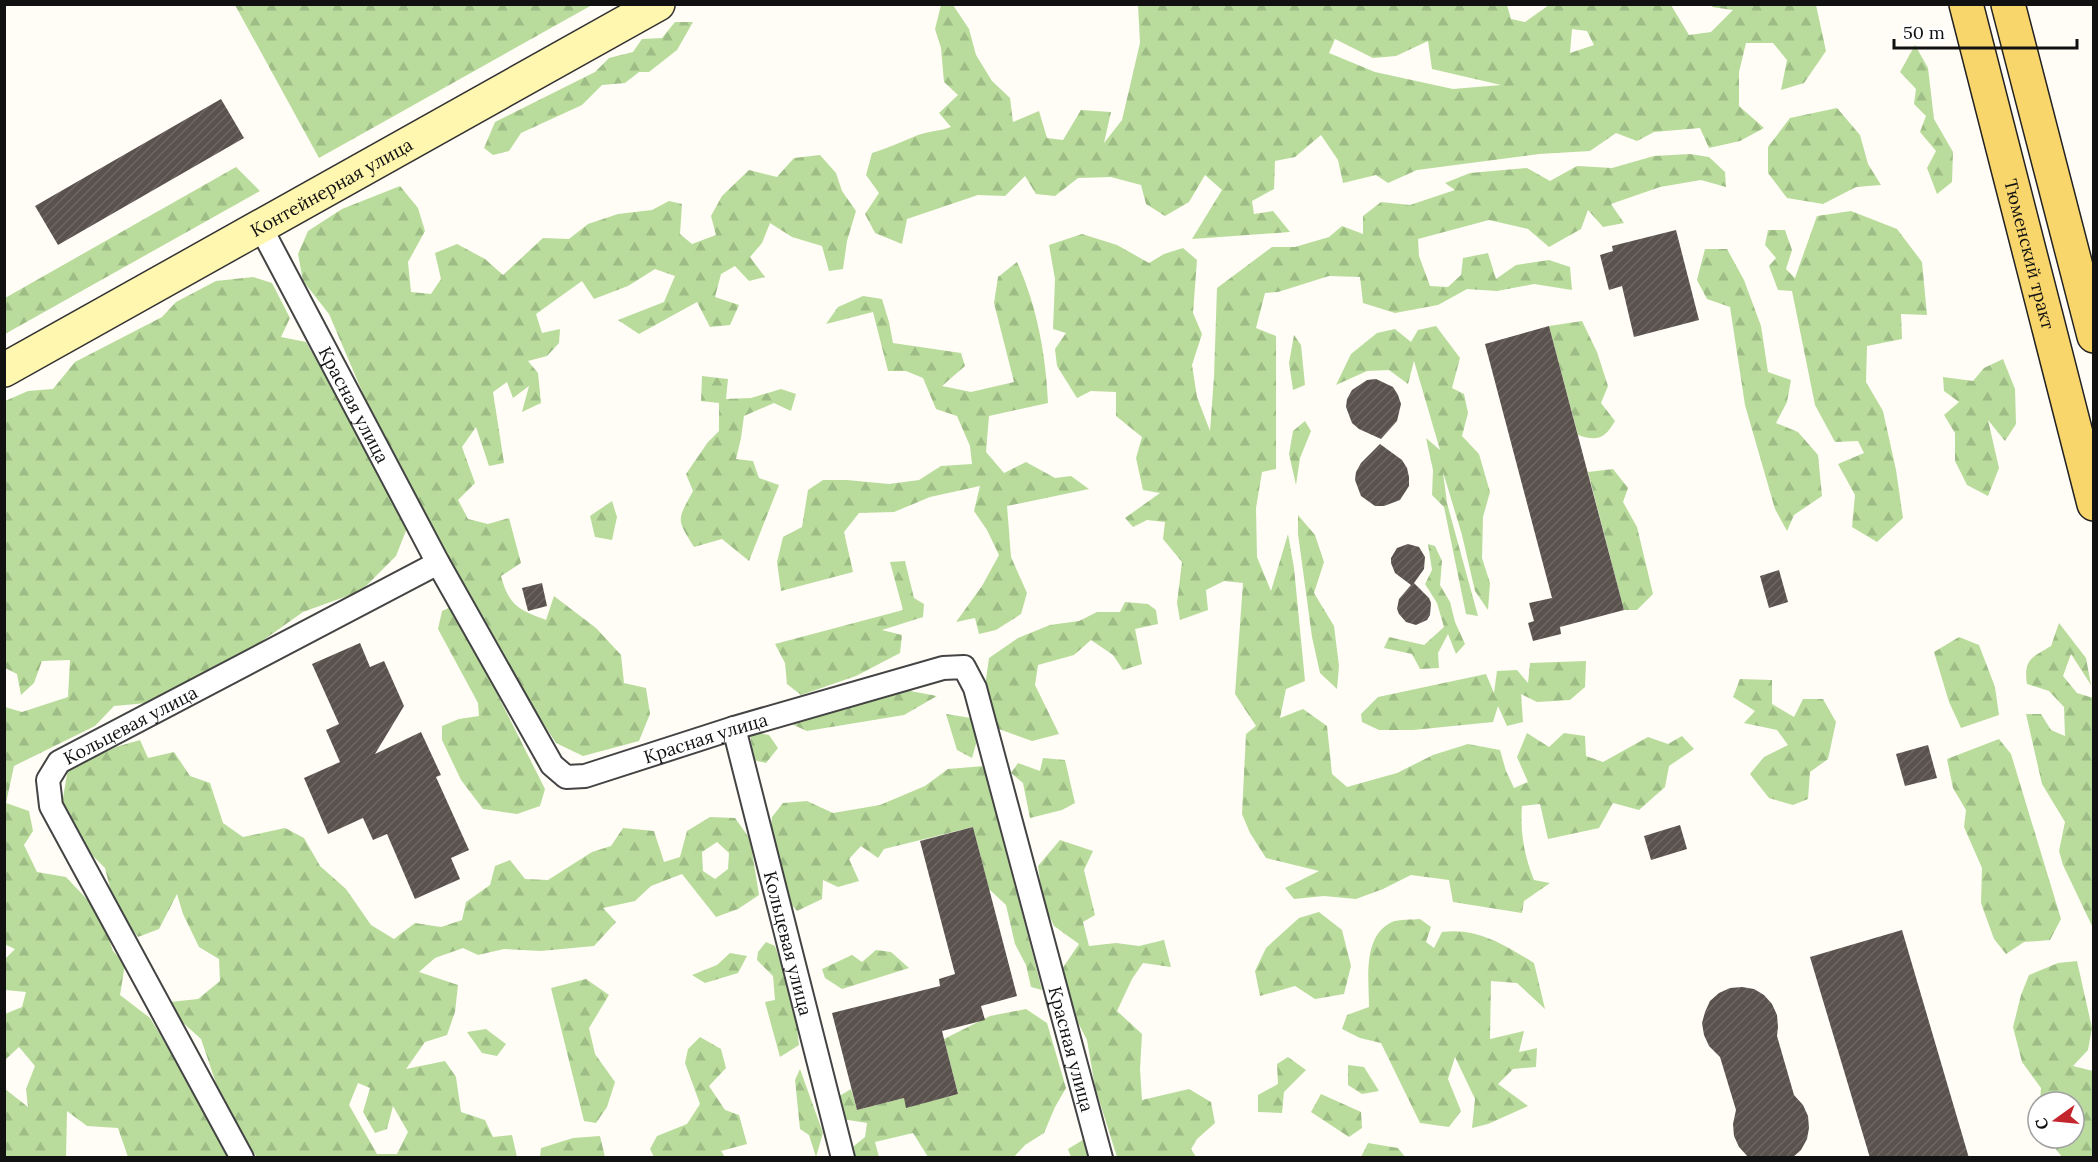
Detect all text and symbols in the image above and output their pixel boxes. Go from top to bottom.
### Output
scale bar [1894,12,2077,50]
text: 50 m [1903,21,1945,44]
street label: Контейнерная улица [246,132,416,241]
street label: Тюменский тракт [2000,176,2060,332]
street label: Красная улица [314,342,395,467]
street label: Кольцевая улица [59,680,201,769]
street label: Красная улица [641,707,770,768]
street label: Кольцевая улица [759,869,818,1018]
street label: Красная улица [1044,984,1100,1114]
north arrow [2026,1090,2086,1150]
text: С [2030,1116,2053,1132]

